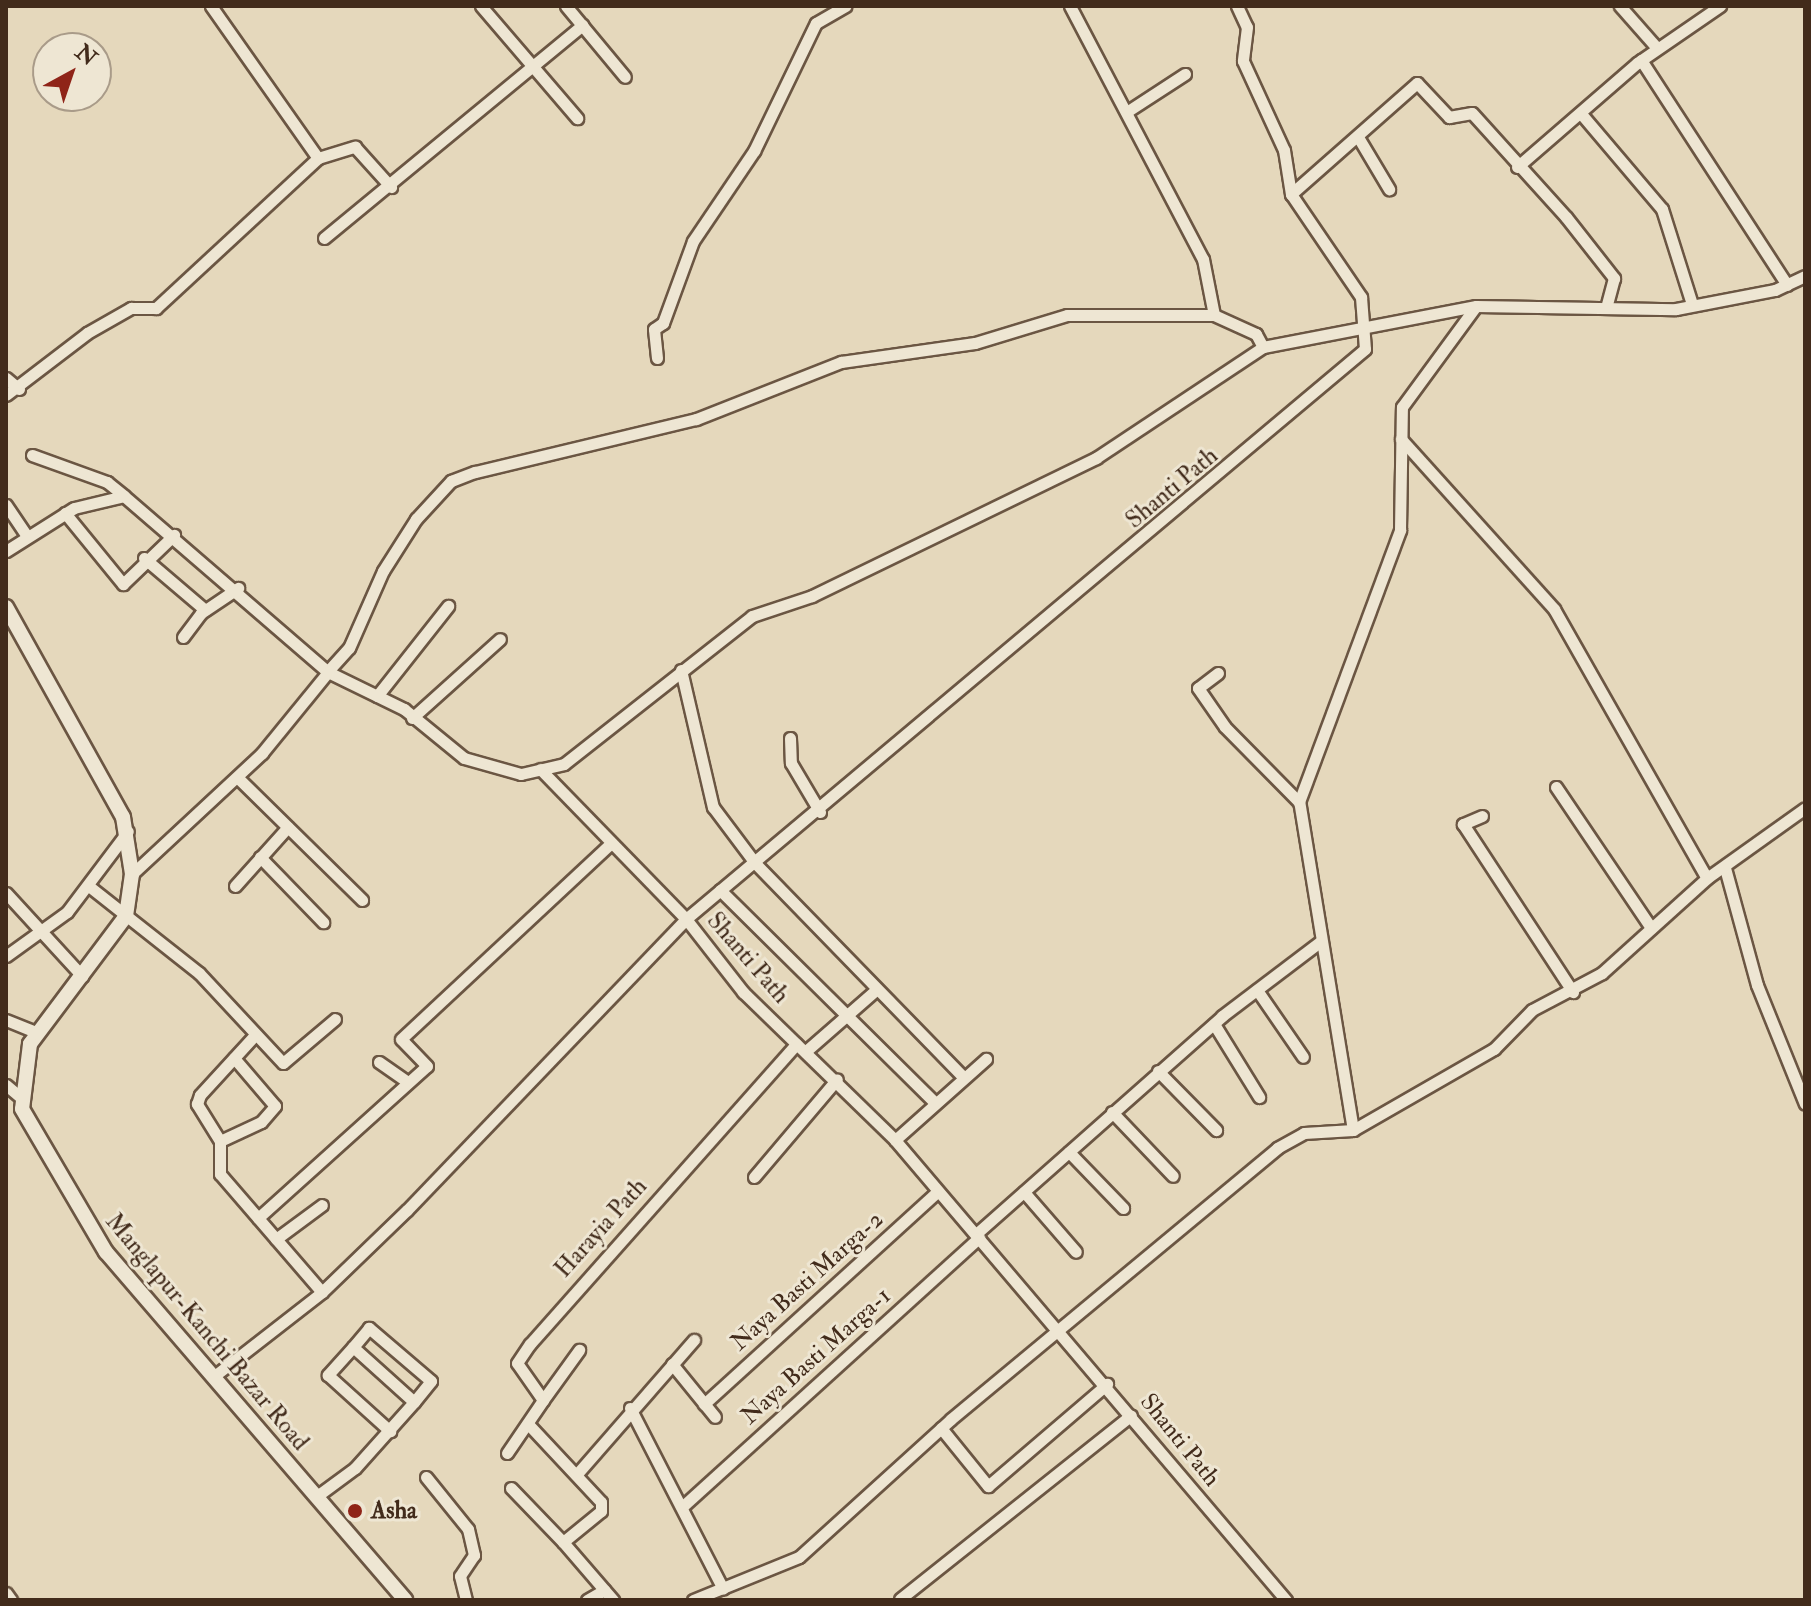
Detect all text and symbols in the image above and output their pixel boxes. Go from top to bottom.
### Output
north arrow [32,32,112,112]
text: N [70,38,103,72]
street label: Shanti Path [1120,441,1224,535]
street label: Shanti Path [701,907,795,1009]
street label: Harayia Path [549,1172,653,1284]
street label: Naya Basti Marga-2 [725,1205,889,1357]
street label: Manglapur-Kanchi Bazar Road [99,1208,315,1456]
street label: Naya Basti Marga-1 [735,1281,897,1431]
street label: Shanti Path [1134,1388,1226,1492]
place label: Asha [371,1497,417,1525]
marker: Asha [346,1502,364,1520]

